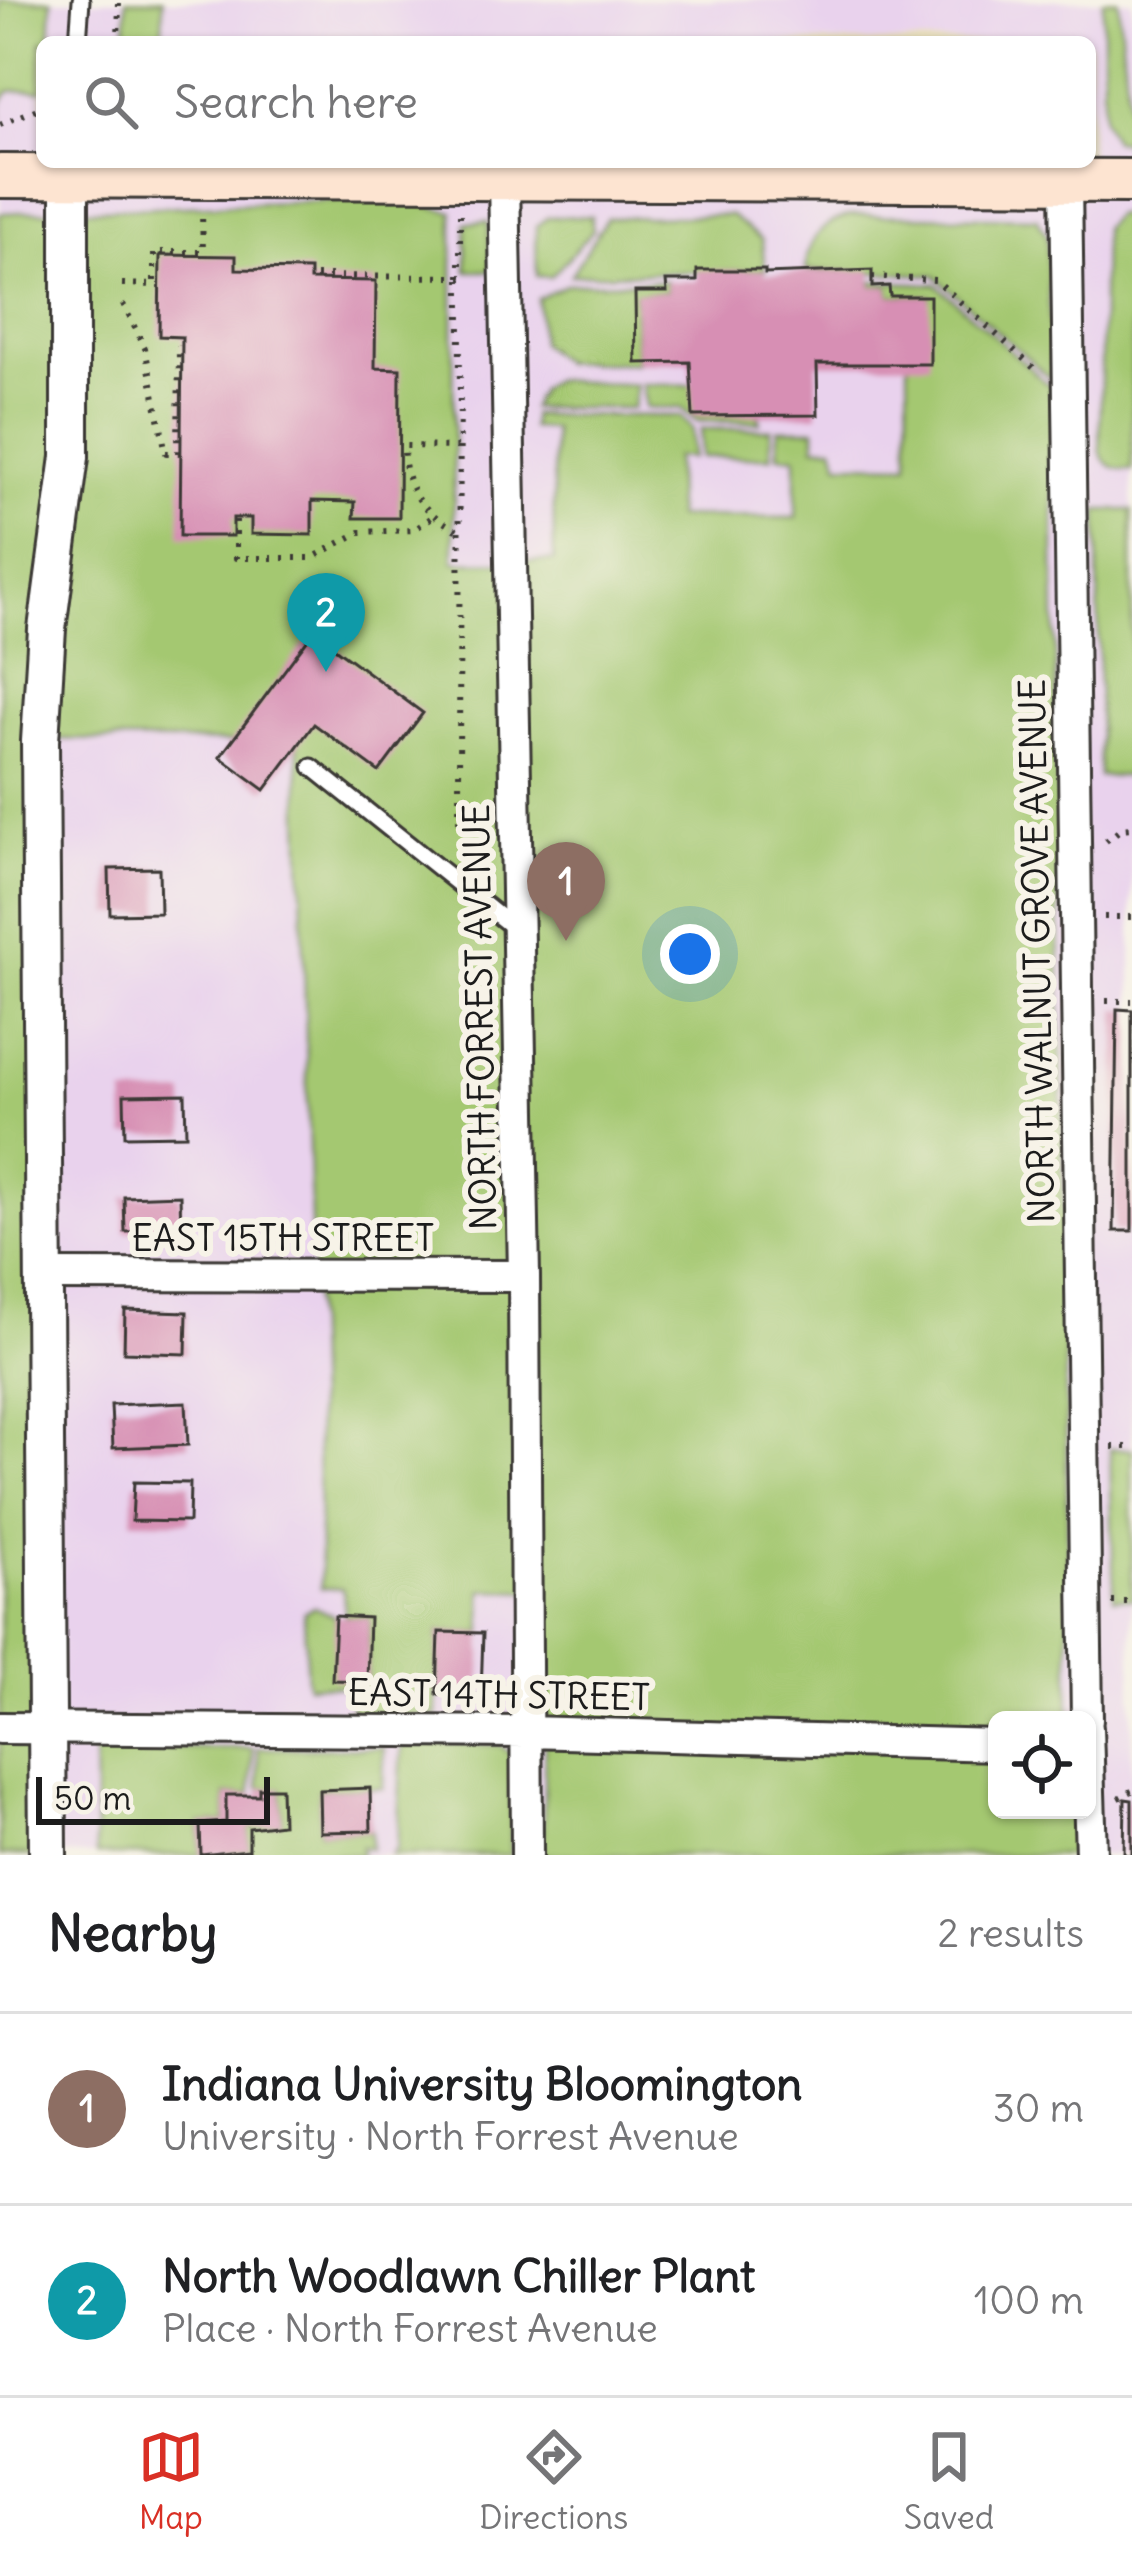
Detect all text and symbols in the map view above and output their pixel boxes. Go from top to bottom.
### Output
search box [36,36,1096,168]
icon: search [78,69,144,135]
text: Search here [174,74,418,130]
pin: 2 [287,573,365,672]
street label: NORTH WALNUT GROVE AVENUE [1010,678,1064,1224]
street label: NORTH FORREST AVENUE [454,803,506,1231]
pin: 1 [527,842,605,941]
your location [660,924,720,984]
street label: EAST 15TH STREET [132,1216,434,1261]
street label: EAST 14TH STREET [348,1670,650,1720]
map controls [988,1711,1096,1819]
button: locate [988,1711,1096,1819]
scale bar [36,1771,270,1824]
text: 50 m [54,1777,131,1819]
text: Nearby [48,1901,217,1965]
text: 2 results [937,1909,1084,1958]
text: Indiana University Bloomington [162,2056,802,2112]
text: 1 [79,2084,95,2133]
text: 30 m [993,2084,1084,2133]
text: University · North Forrest Avenue [162,2112,739,2161]
text: North Woodlawn Chiller Plant [162,2248,755,2304]
text: 2 [76,2276,98,2325]
text: 100 m [974,2276,1084,2325]
text: Place · North Forrest Avenue [162,2304,658,2353]
tab: Map [138,2424,204,2538]
tab: Directions [479,2424,628,2538]
tab: Saved [904,2424,994,2538]

